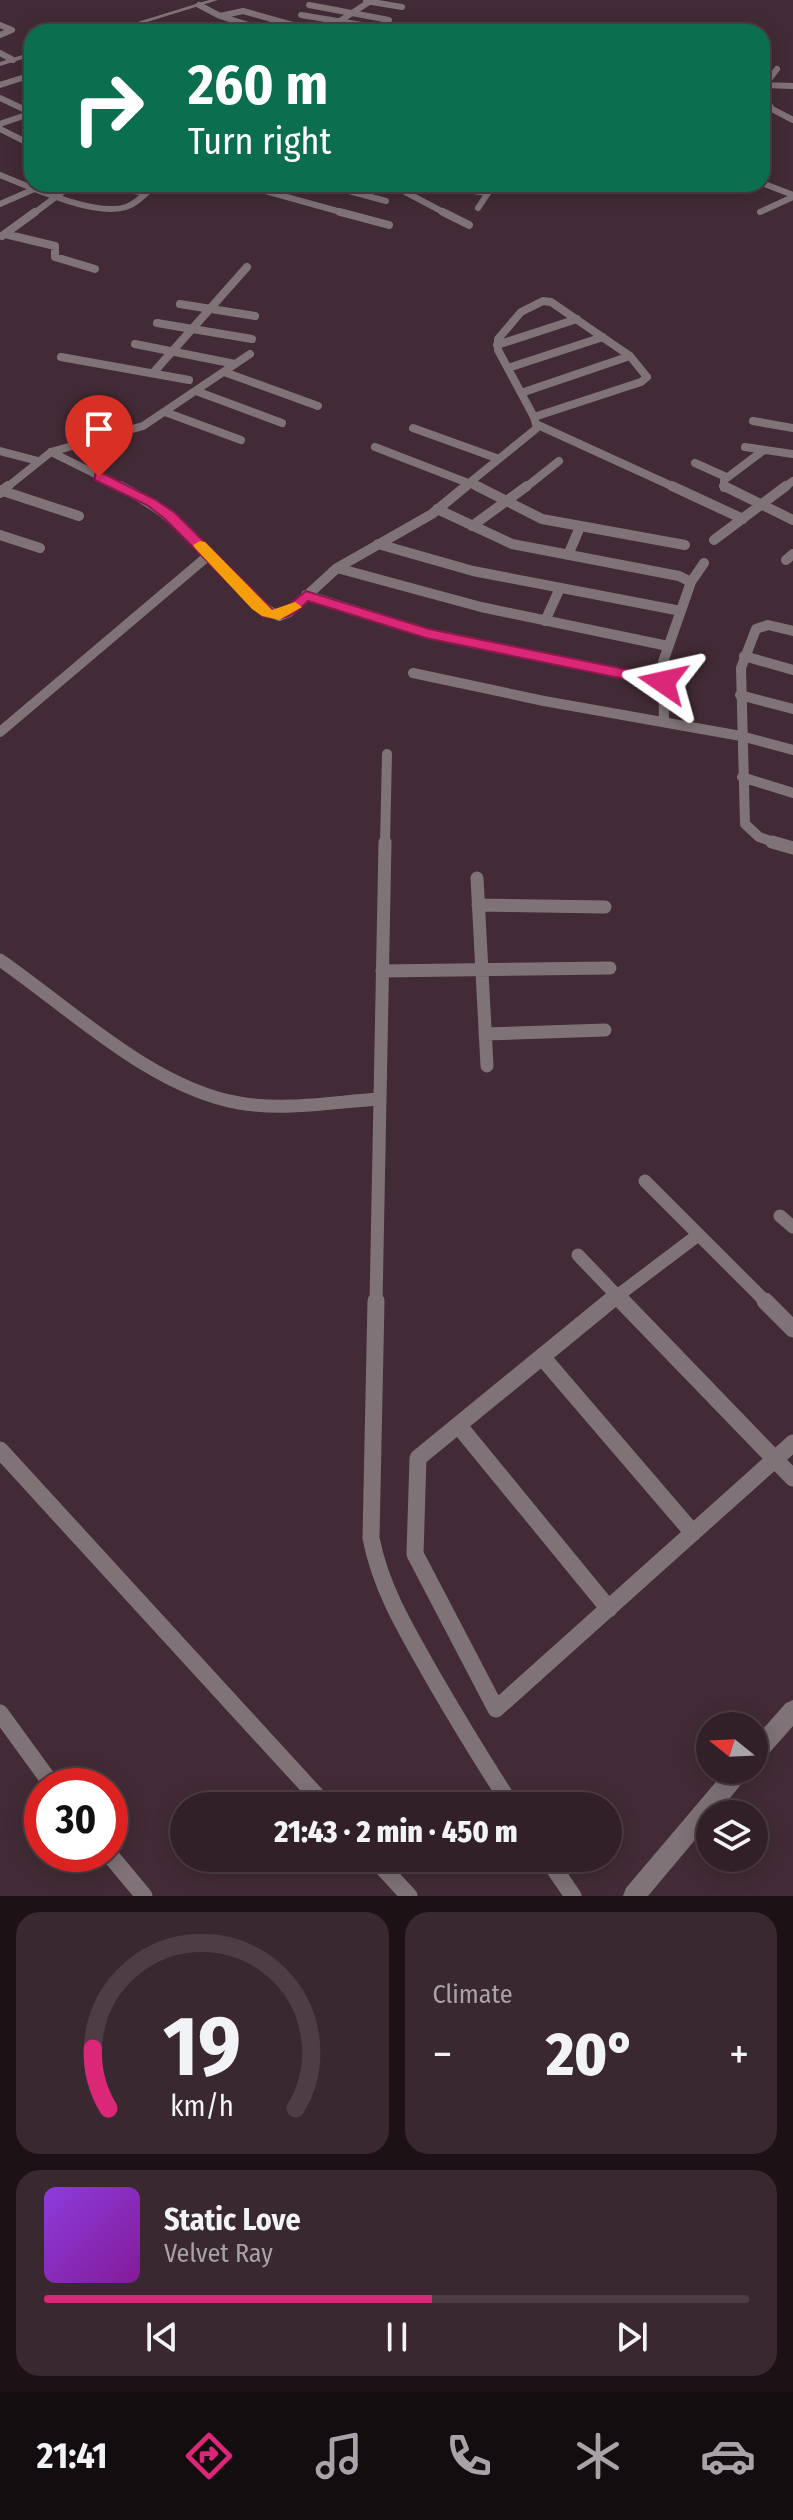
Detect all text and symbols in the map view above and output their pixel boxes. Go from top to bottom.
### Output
text: 260 m [188,52,328,119]
icon: right [56,56,160,160]
text: Turn right [188,120,331,164]
pin [65,395,133,477]
icon: arrive [77,407,121,451]
position arrow [621,640,705,724]
north arrow [696,1712,768,1784]
map controls [696,1712,768,1872]
speed limit sign: 30 [24,1768,128,1872]
button: layers [696,1800,768,1872]
text: 21:43 · 2 min · 450 m [274,1814,518,1850]
text: Climate [433,1979,513,2010]
text: 19 [163,1997,241,2097]
text: 20° [546,2019,635,2091]
text: − [433,2028,452,2081]
text: + [729,2028,749,2081]
text: km/h [170,2089,234,2124]
text: Static Love [164,2202,301,2238]
text: Velvet Ray [164,2238,273,2269]
icon: previous [140,2315,184,2359]
icon: pause [375,2315,419,2359]
icon: next [610,2315,654,2359]
icon: directions [181,2428,237,2484]
icon: music [311,2428,367,2484]
icon: phone [441,2428,497,2484]
icon: climate [570,2428,626,2484]
icon: car [700,2428,756,2484]
text: 21:41 [37,2434,108,2478]

